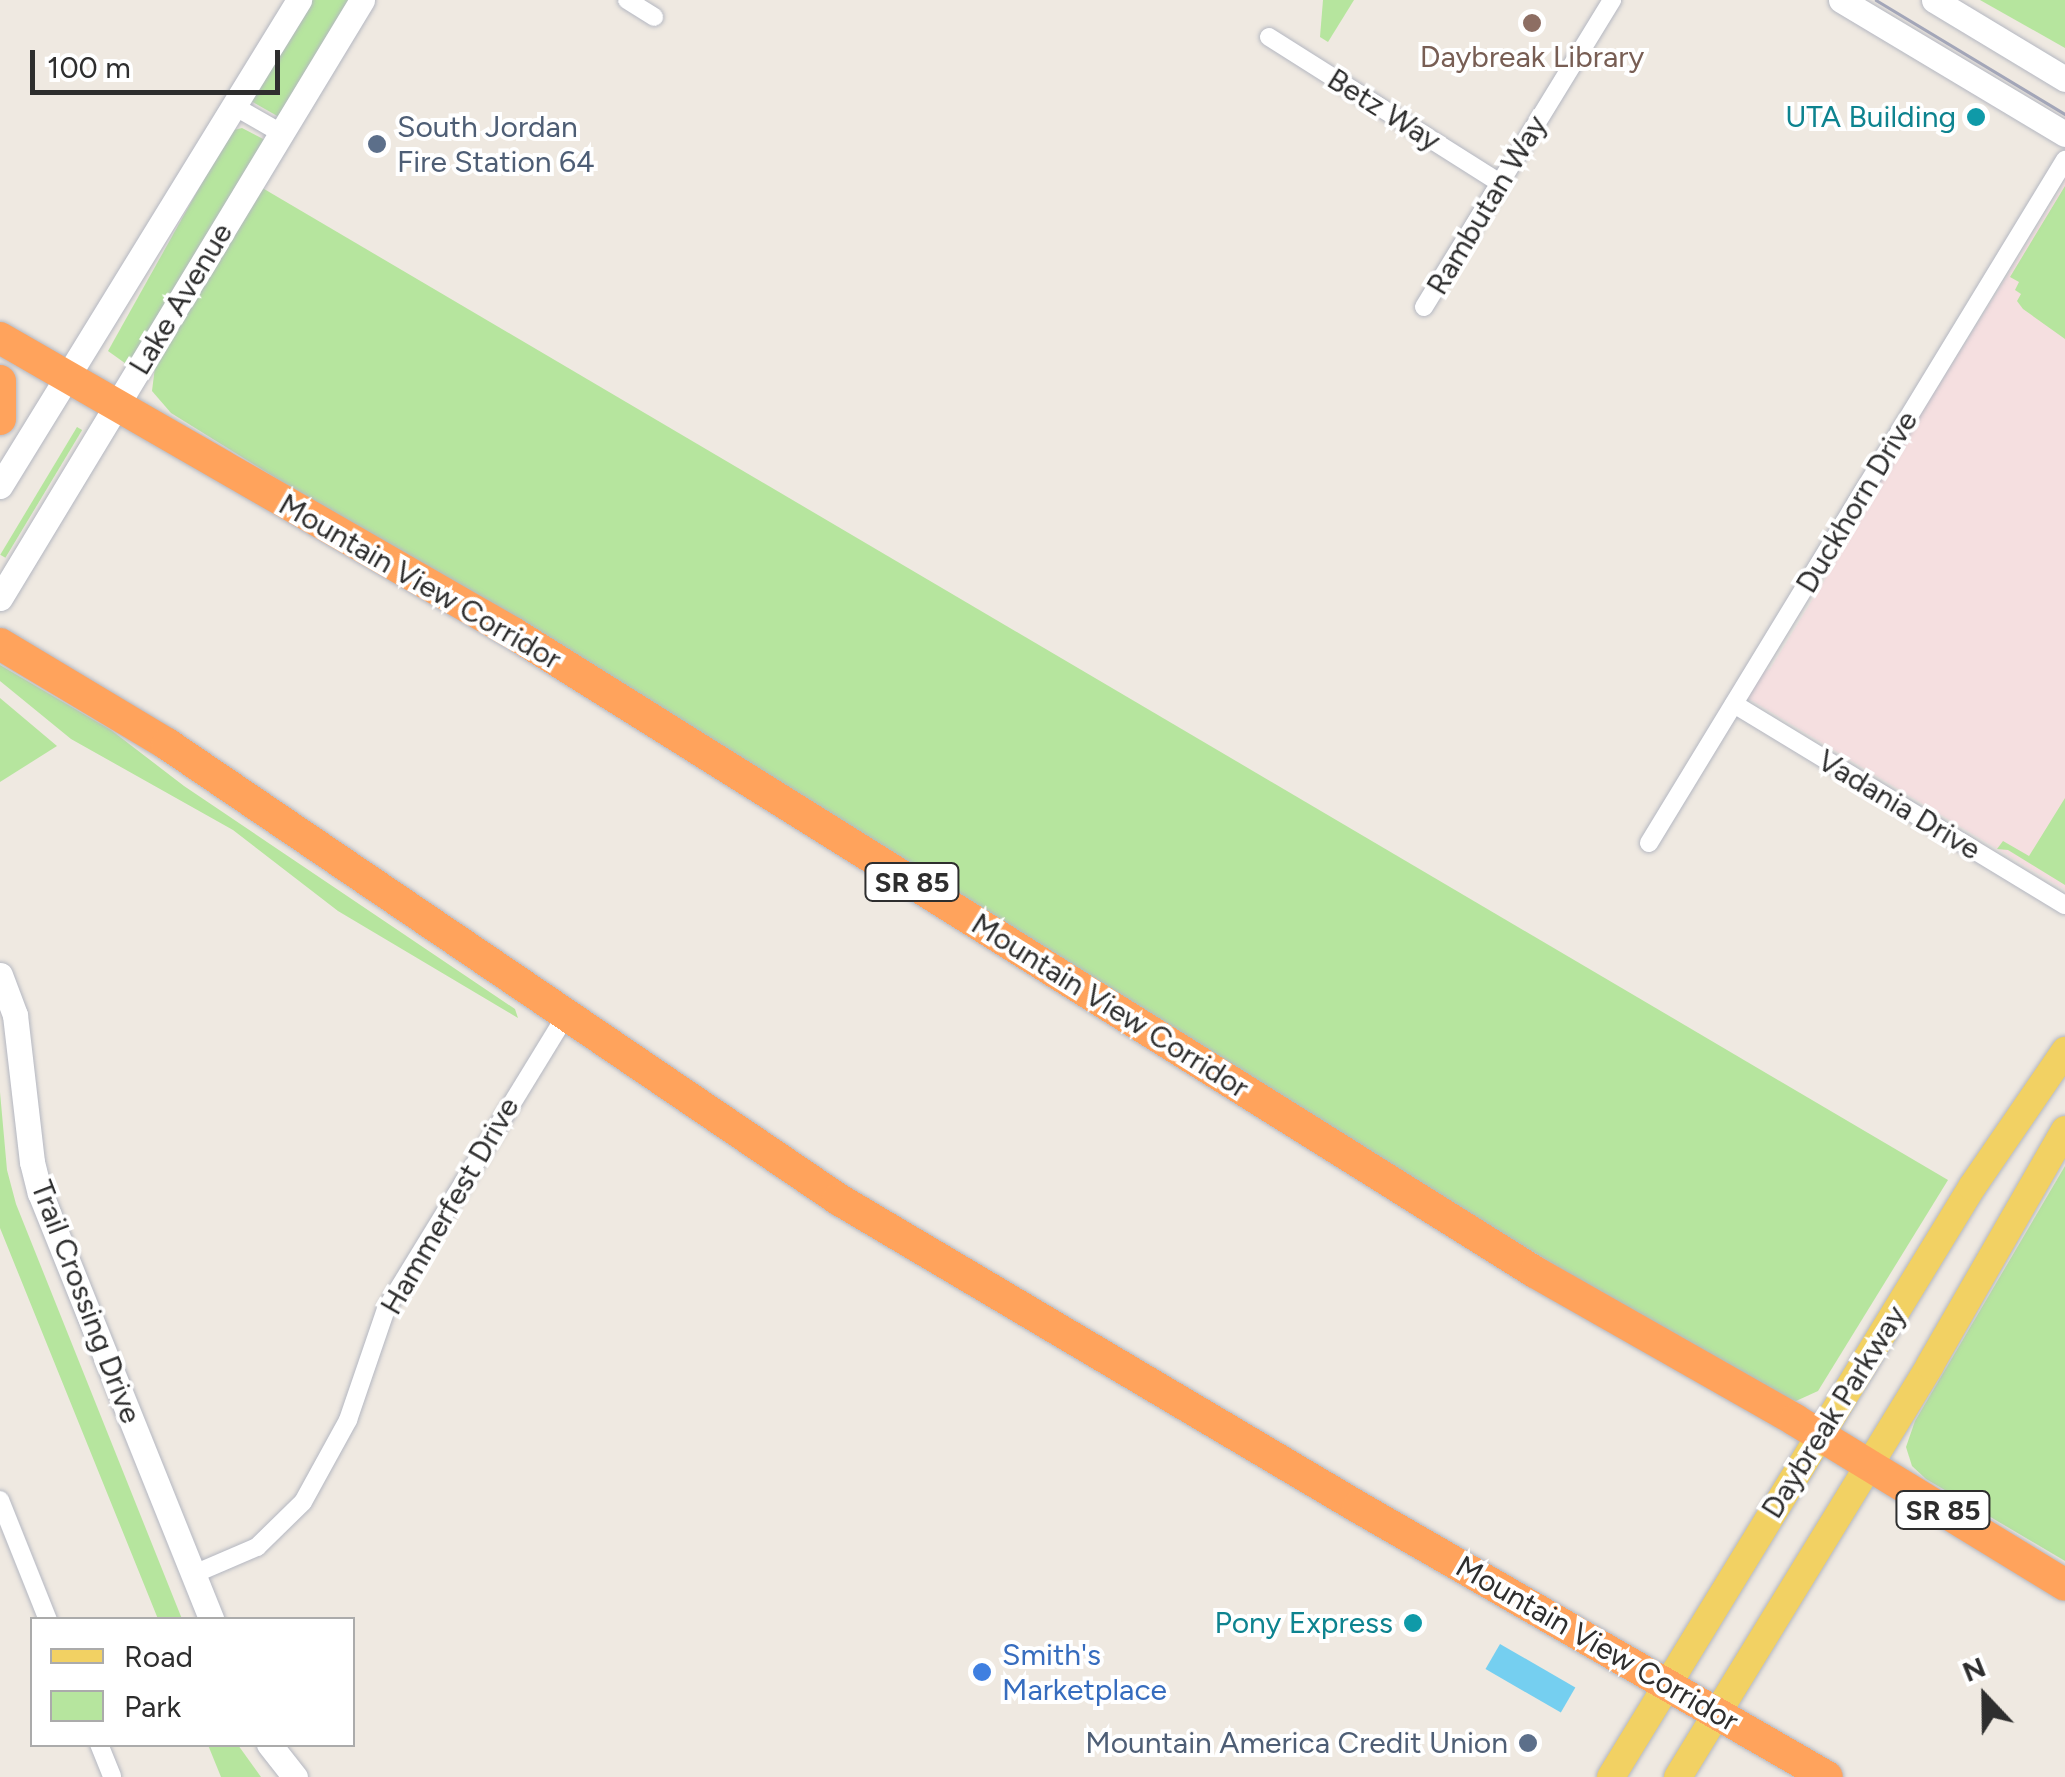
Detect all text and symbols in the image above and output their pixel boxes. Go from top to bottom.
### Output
marker: Daybreak Library [1521,12,1543,34]
scale bar [35,30,285,92]
place label: Daybreak Library [1420,39,1644,75]
text: 100 m [47,49,131,86]
street label: Betz Way [1321,61,1447,159]
place label: UTA Building [1785,99,1956,135]
marker: UTA Building [1965,106,1987,128]
place label: South Jordan Fire Station 64 [397,109,595,180]
street label: Rambutan Way [1419,109,1555,301]
marker: South Jordan Fire Station 64 [366,133,388,155]
street label: Lake Avenue [122,217,240,381]
street label: Duckhorn Drive [1789,404,1925,600]
street label: Mountain View Corridor [272,486,568,678]
street label: Vadania Drive [1811,742,1987,868]
road number: SR 85 [862,859,962,905]
street label: Mountain View Corridor [965,906,1255,1106]
street label: Hammerfest Drive [373,1091,527,1321]
street label: Trail Crossing Drive [23,1176,149,1428]
street label: Daybreak Parkway [1754,1299,1914,1525]
road number: SR 85 [1893,1487,1993,1533]
street label: Mountain View Corridor [1449,1548,1745,1740]
place label: Pony Express [1215,1605,1393,1641]
marker: Pony Express [1402,1612,1424,1634]
legend [30,1617,355,1747]
place label: Smith's Marketplace [1002,1637,1167,1708]
text: Road [124,1638,193,1675]
north arrow [1935,1647,2035,1747]
text: N [1957,1649,1990,1689]
marker: Smith's Marketplace [971,1661,993,1683]
text: Park [124,1688,181,1725]
place label: Mountain America Credit Union [1085,1725,1508,1761]
marker: Mountain America Credit Union [1517,1732,1539,1754]

